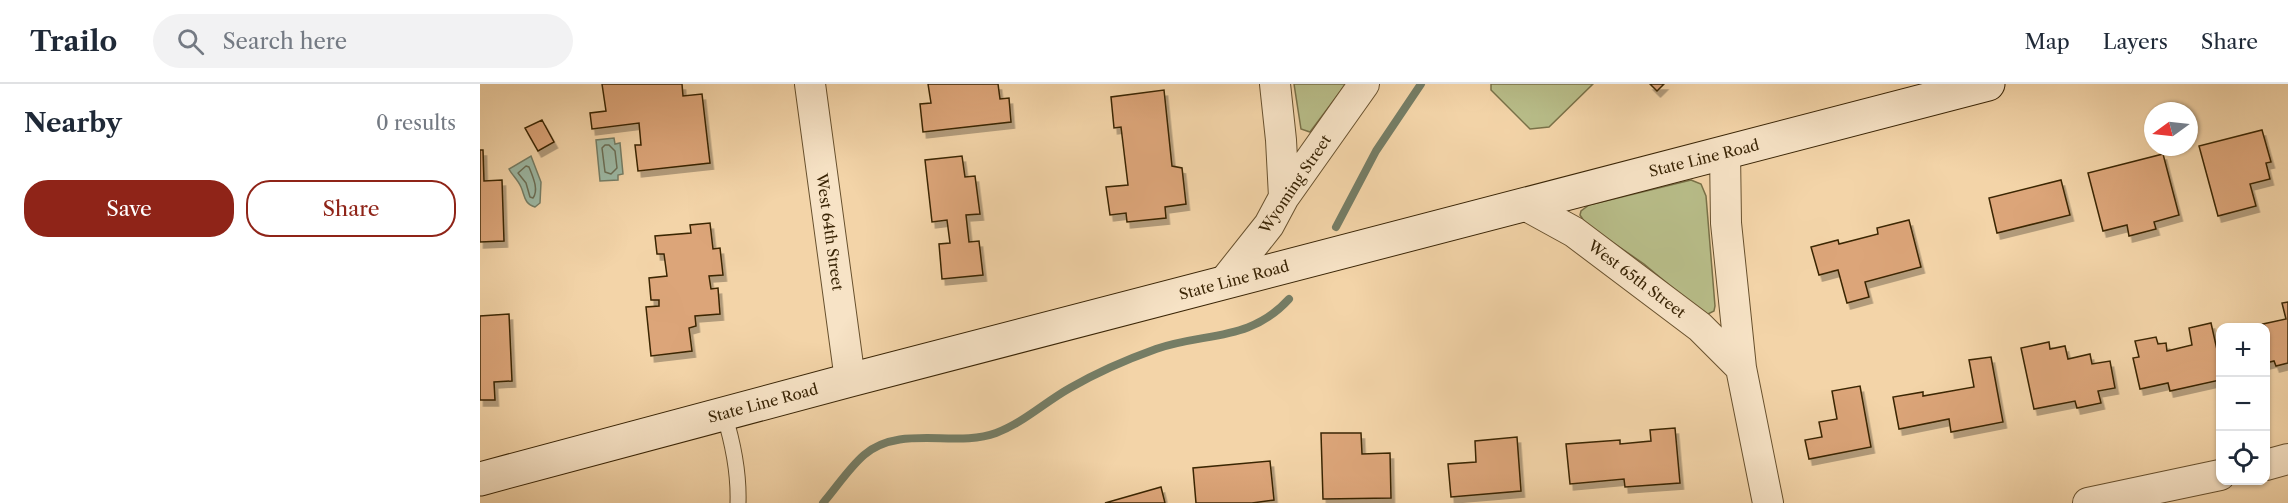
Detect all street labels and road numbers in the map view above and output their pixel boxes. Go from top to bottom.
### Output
street label: Wyoming Street [1254,130,1335,238]
street label: State Line Road [1647,135,1761,181]
street label: West 64th Street [812,171,848,292]
street label: West 65th Street [1584,235,1690,322]
street label: State Line Road [1177,256,1291,304]
street label: State Line Road [706,379,820,427]

